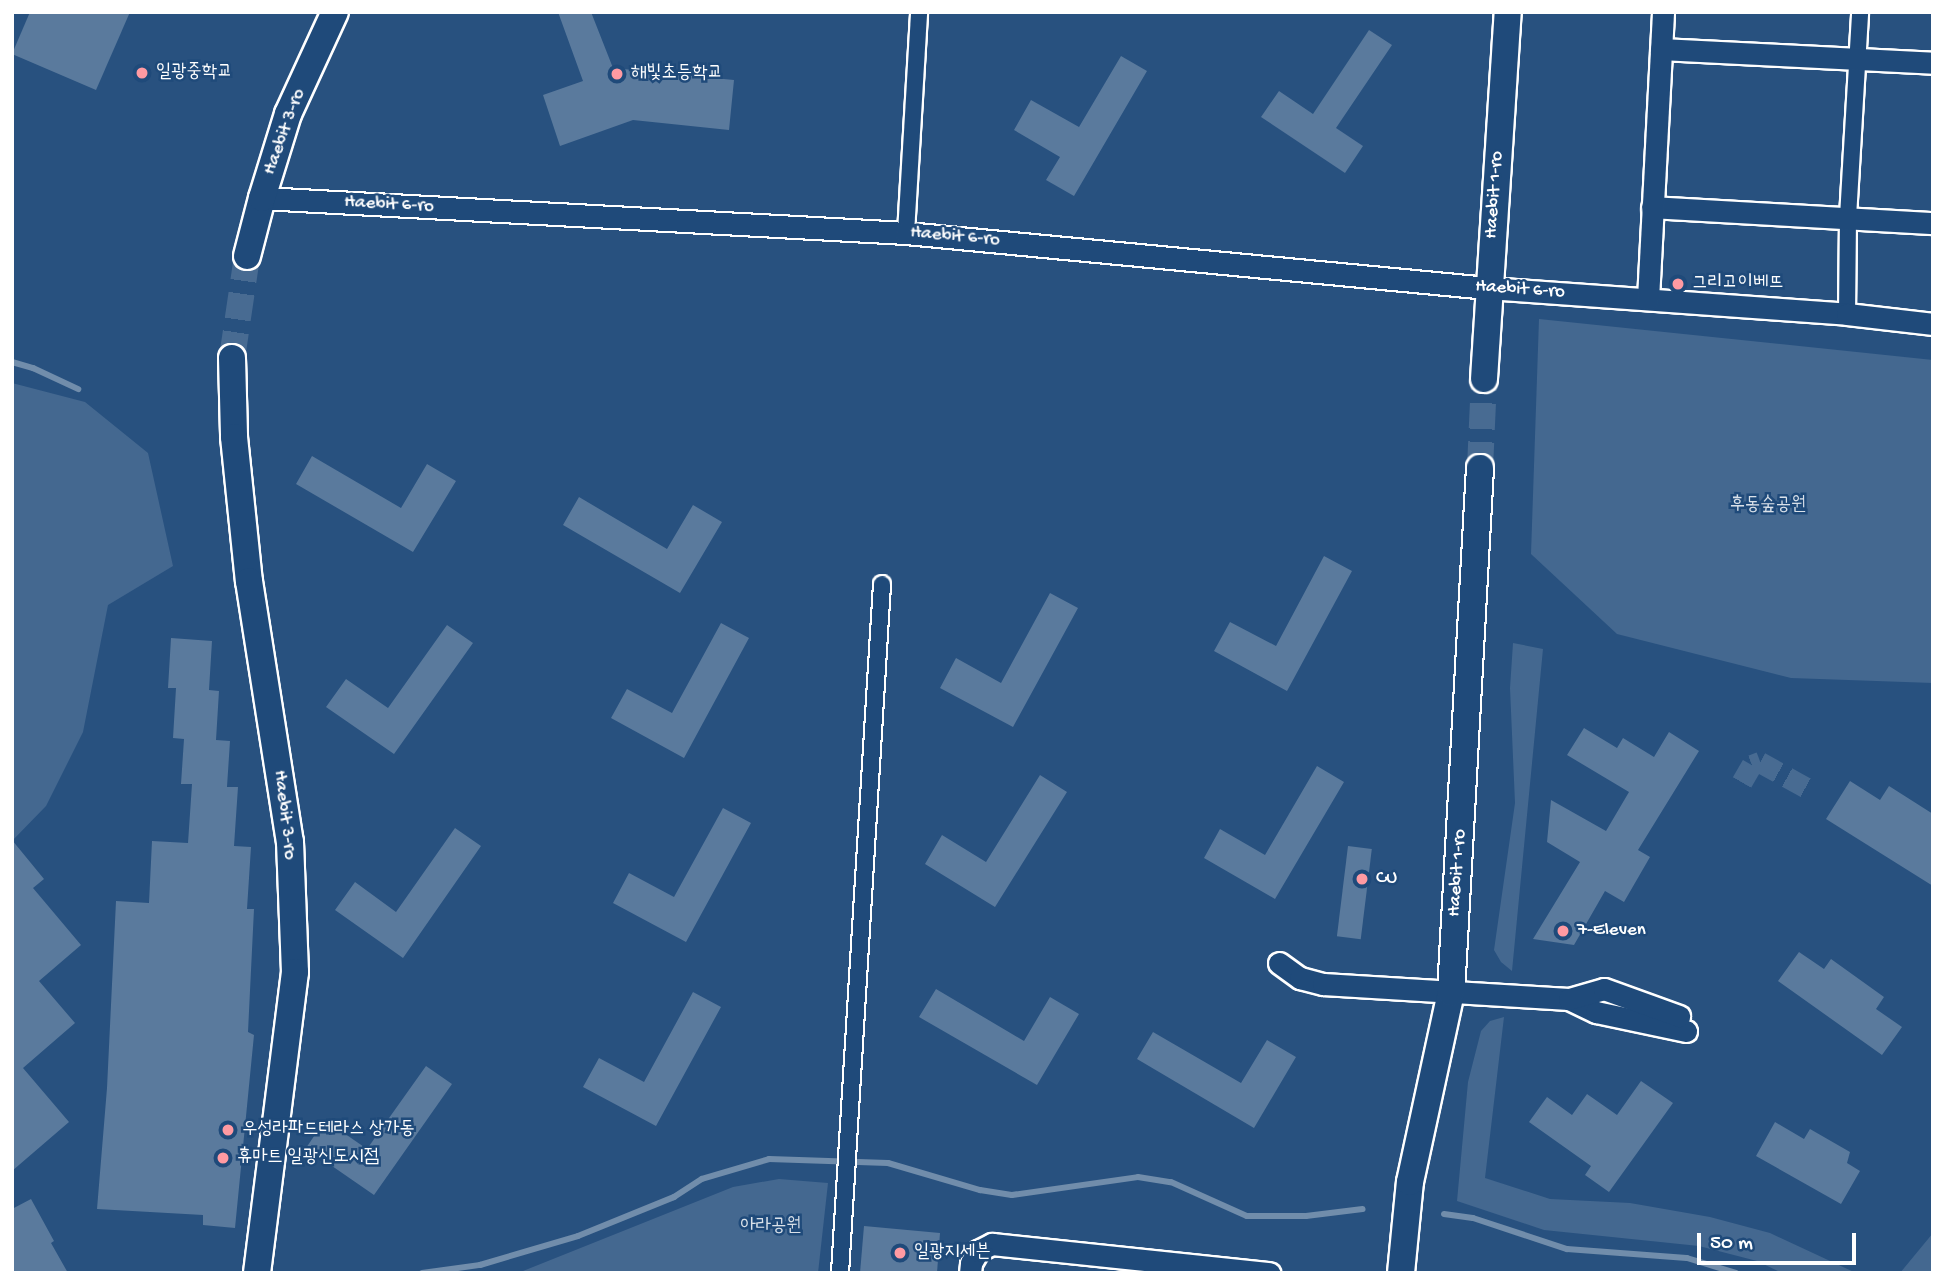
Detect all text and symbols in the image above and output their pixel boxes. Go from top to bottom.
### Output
place label: 일광중학교 [156,62,232,84]
place label: 해빛초등학교 [631,63,723,85]
marker: 일광중학교 [134,65,150,81]
marker: 해빛초등학교 [609,66,625,82]
street label: Haebit 3-ro [259,86,311,178]
street label: Haebit 1-ro [1481,150,1509,240]
street label: Haebit 6-ro [344,191,434,219]
street label: Haebit 6-ro [909,222,1001,252]
place label: 그리고이베뜨 [1692,273,1784,295]
street label: Haebit 6-ro [1474,275,1566,305]
marker: 그리고이베뜨 [1670,276,1686,292]
park label: 후동숲공원 [1730,495,1806,517]
street label: Haebit 3-ro [267,769,301,861]
street label: Haebit 1-ro [1444,828,1472,918]
place label: CU [1376,868,1397,890]
marker: CU [1354,871,1370,887]
place label: 7-Eleven [1577,920,1646,942]
marker: 7-Eleven [1555,923,1571,939]
place label: 우성라파드테라스 상가동 [242,1119,415,1141]
marker: 우성라파드테라스 상가동 [220,1122,236,1138]
place label: 휴마트 일광신도시점 [237,1147,379,1169]
marker: 휴마트 일광신도시점 [215,1150,231,1166]
park label: 아라공원 [740,1216,802,1238]
scale bar [1700,1218,1859,1262]
text: 50 m [1710,1232,1753,1257]
place label: 일광지세븐 [914,1242,990,1264]
marker: 일광지세븐 [892,1245,908,1261]

